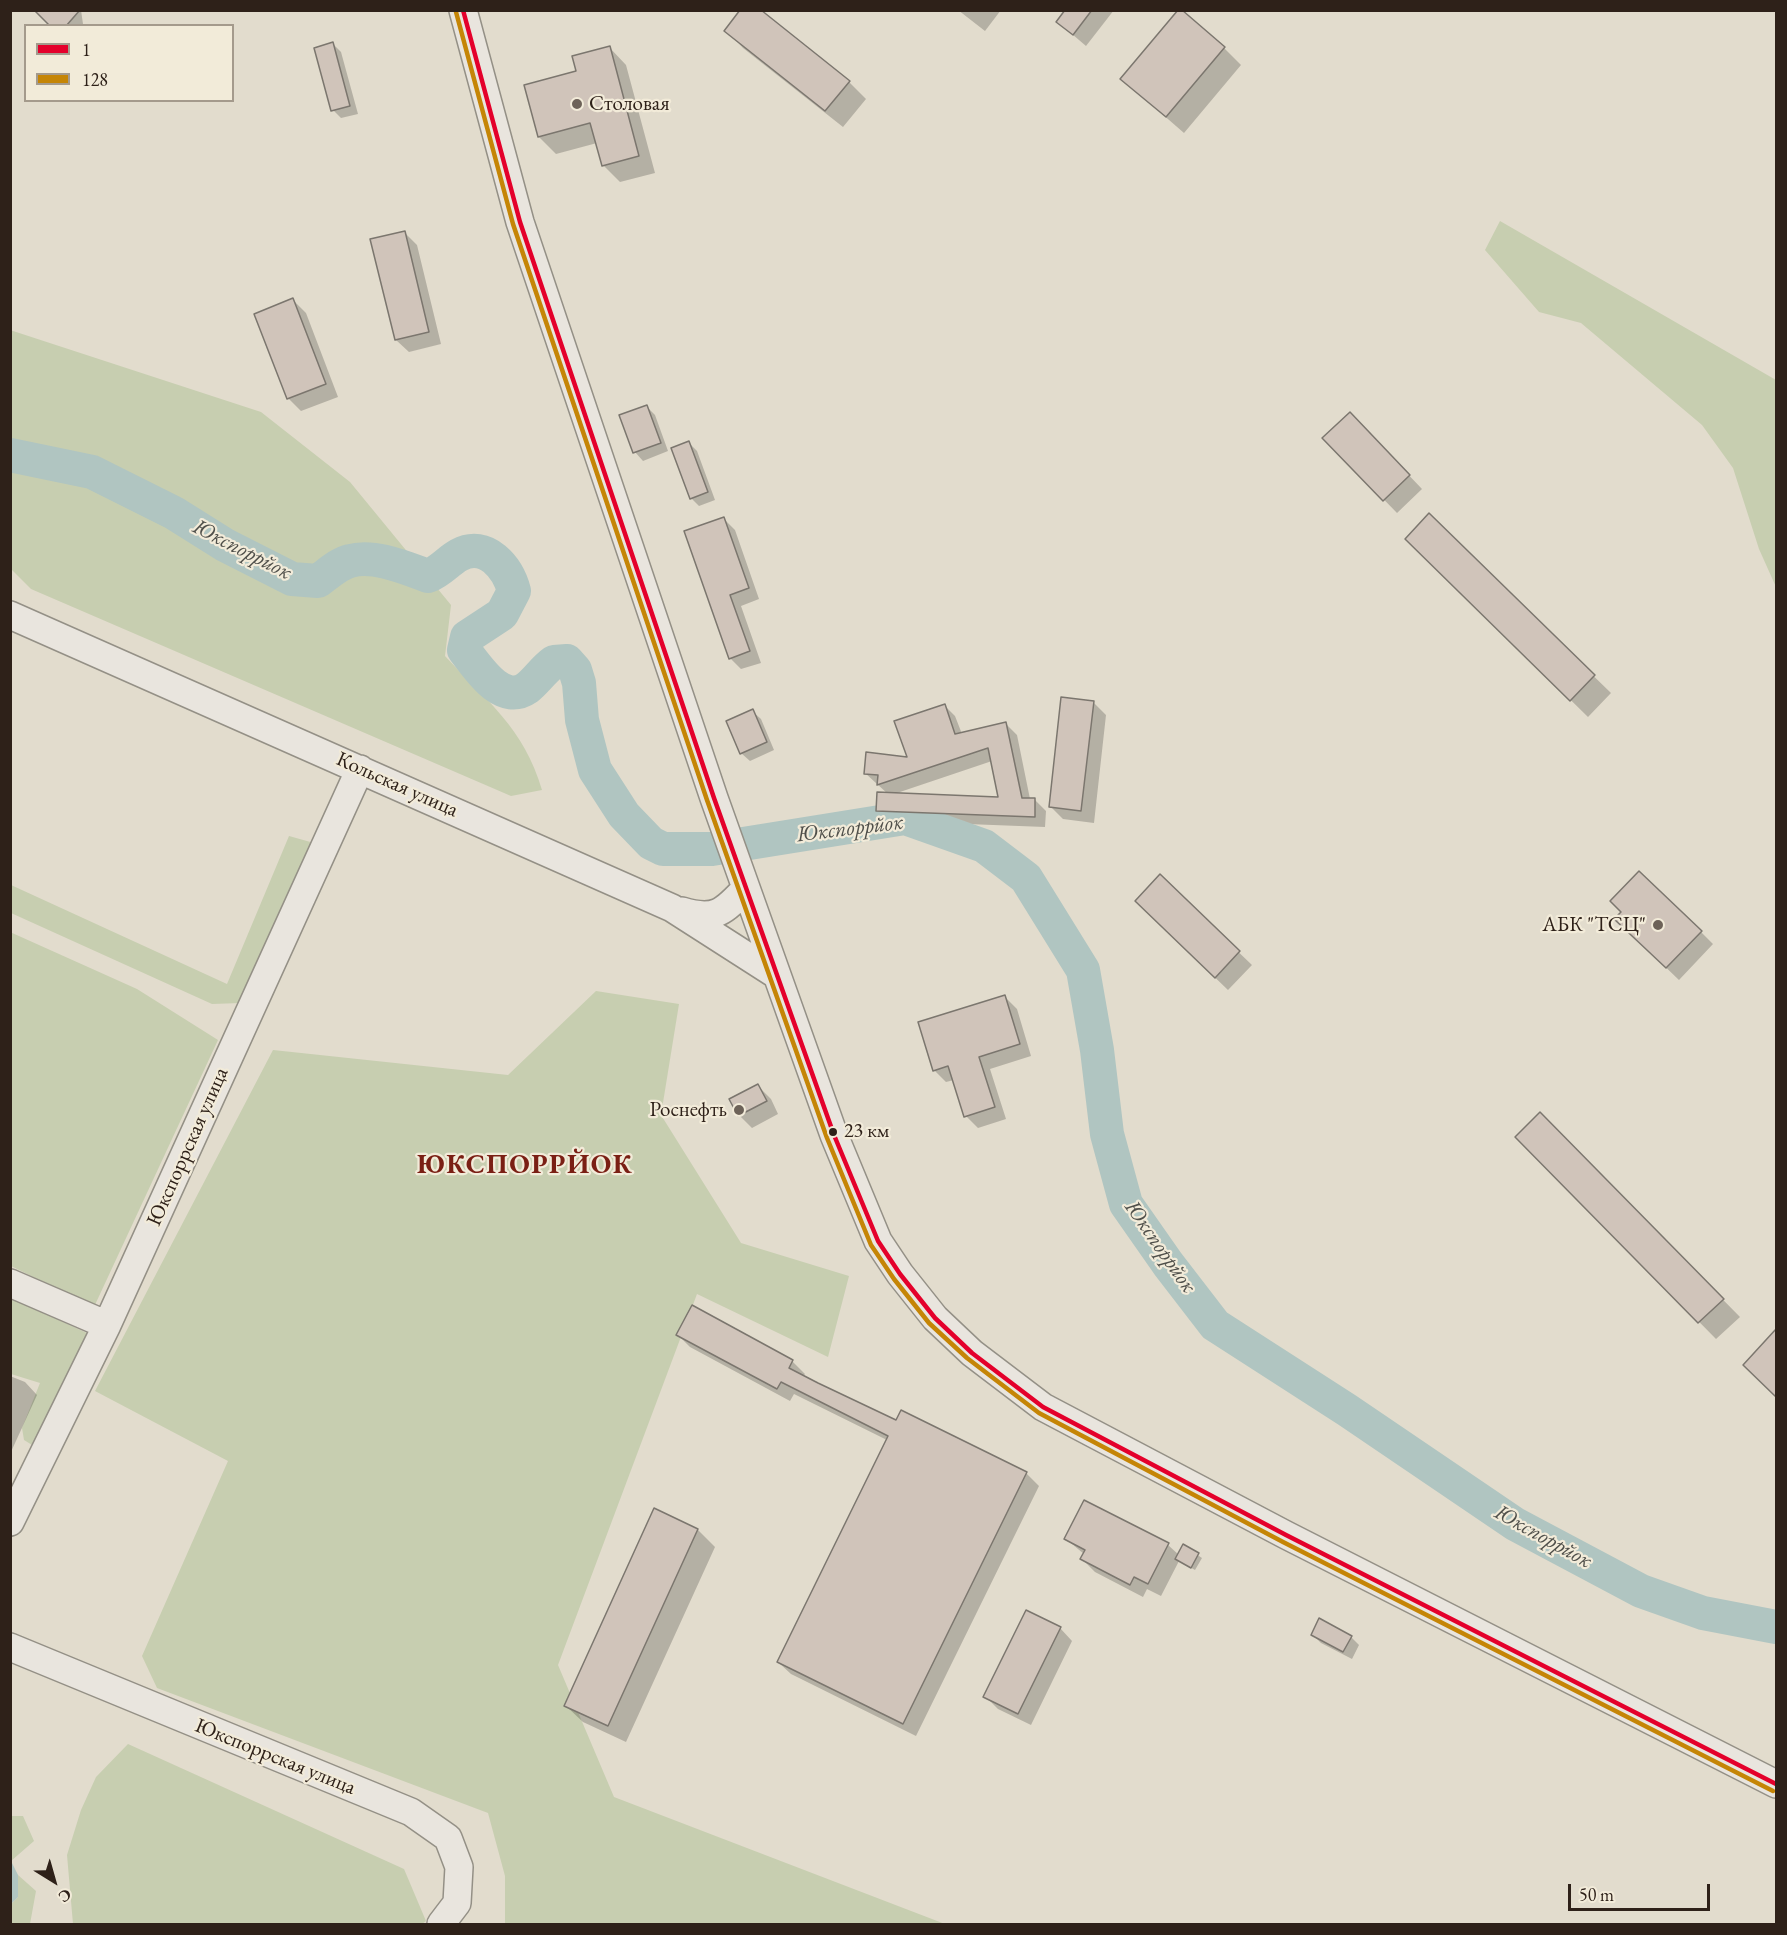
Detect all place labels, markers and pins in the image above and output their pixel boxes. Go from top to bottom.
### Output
place label: Столовая [589,91,670,117]
marker: Столовая [570,97,584,111]
place label: АБК "ТСЦ" [1542,912,1646,938]
marker: АБК "ТСЦ" [1651,918,1665,932]
place label: Роснефть [650,1097,727,1123]
marker: Роснефть [732,1103,746,1117]
place label: 23 км [844,1120,889,1144]
marker: 23 км [827,1126,839,1138]

